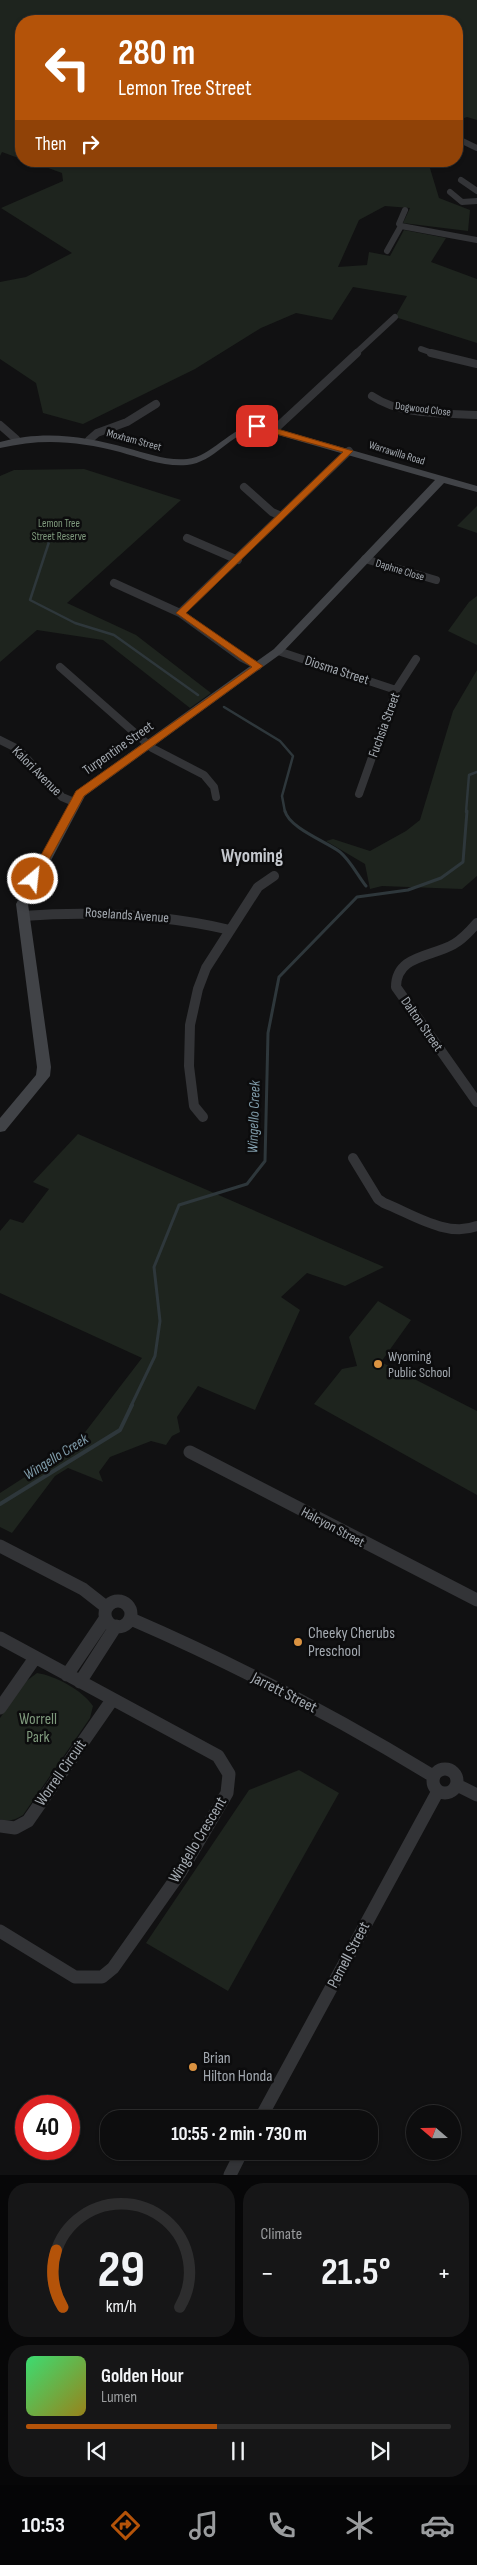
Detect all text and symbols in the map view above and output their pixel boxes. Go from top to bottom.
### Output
text: 280 m [118,32,195,75]
icon: left [35,35,100,100]
text: Lemon Tree Street [118,75,252,102]
icon: right [76,130,104,158]
text: Then [35,133,66,156]
street label: Dogwood Close [394,399,452,419]
pin [236,405,278,447]
icon: arrive [243,412,271,440]
street label: Moxham Street [105,426,163,454]
street label: Warrawilla Road [367,438,427,468]
park label: Lemon Tree Street Reserve [32,517,86,543]
street label: Daphne Close [374,556,426,584]
street label: Diosma Street [303,652,371,688]
street label: Fuchsia Street [364,690,404,760]
street label: Turpentine Street [79,717,157,779]
street label: Kalori Avenue [9,743,65,799]
district label: Wyoming [221,845,283,868]
position arrow [6,852,58,904]
street label: Roselands Avenue [84,904,170,926]
street label: Dalton Street [397,994,447,1054]
water label: Wingello Creek [243,1080,265,1154]
place label: Wyoming Public School [388,1348,451,1381]
marker: Wyoming Public School [372,1358,384,1370]
water label: Wingello Creek [20,1429,92,1484]
street label: Halcyon Street [298,1503,368,1551]
place label: Cheeky Cherubs Preschool [308,1624,395,1661]
marker: Cheeky Cherubs Preschool [292,1636,304,1648]
street label: Jarrett Street [247,1668,320,1718]
park label: Worrell Park [19,1710,57,1747]
street label: Worrell Circuit [31,1736,91,1810]
street label: Wingello Crescent [165,1793,231,1886]
street label: Pemell Street [324,1919,374,1991]
place label: Brian Hilton Honda [203,2049,272,2086]
marker: Brian Hilton Honda [187,2061,199,2073]
speed limit sign: 40 [15,2095,80,2160]
north arrow [406,2105,461,2160]
map controls [406,2105,461,2160]
text: 10:55 · 2 min · 730 m [171,2123,307,2146]
text: Climate [261,2225,302,2244]
text: 29 [98,2239,145,2302]
text: 21.5° [321,2250,391,2295]
text: − [261,2257,274,2290]
text: + [437,2257,451,2290]
text: km/h [106,2296,137,2317]
text: Golden Hour [101,2365,184,2388]
text: Lumen [101,2388,137,2407]
icon: previous [83,2437,111,2465]
icon: pause [224,2437,252,2465]
icon: next [366,2437,394,2465]
icon: directions [108,2508,143,2543]
icon: music [186,2508,221,2543]
icon: phone [264,2508,299,2543]
icon: climate [342,2508,377,2543]
icon: car [420,2508,455,2543]
text: 10:53 [22,2512,65,2539]

